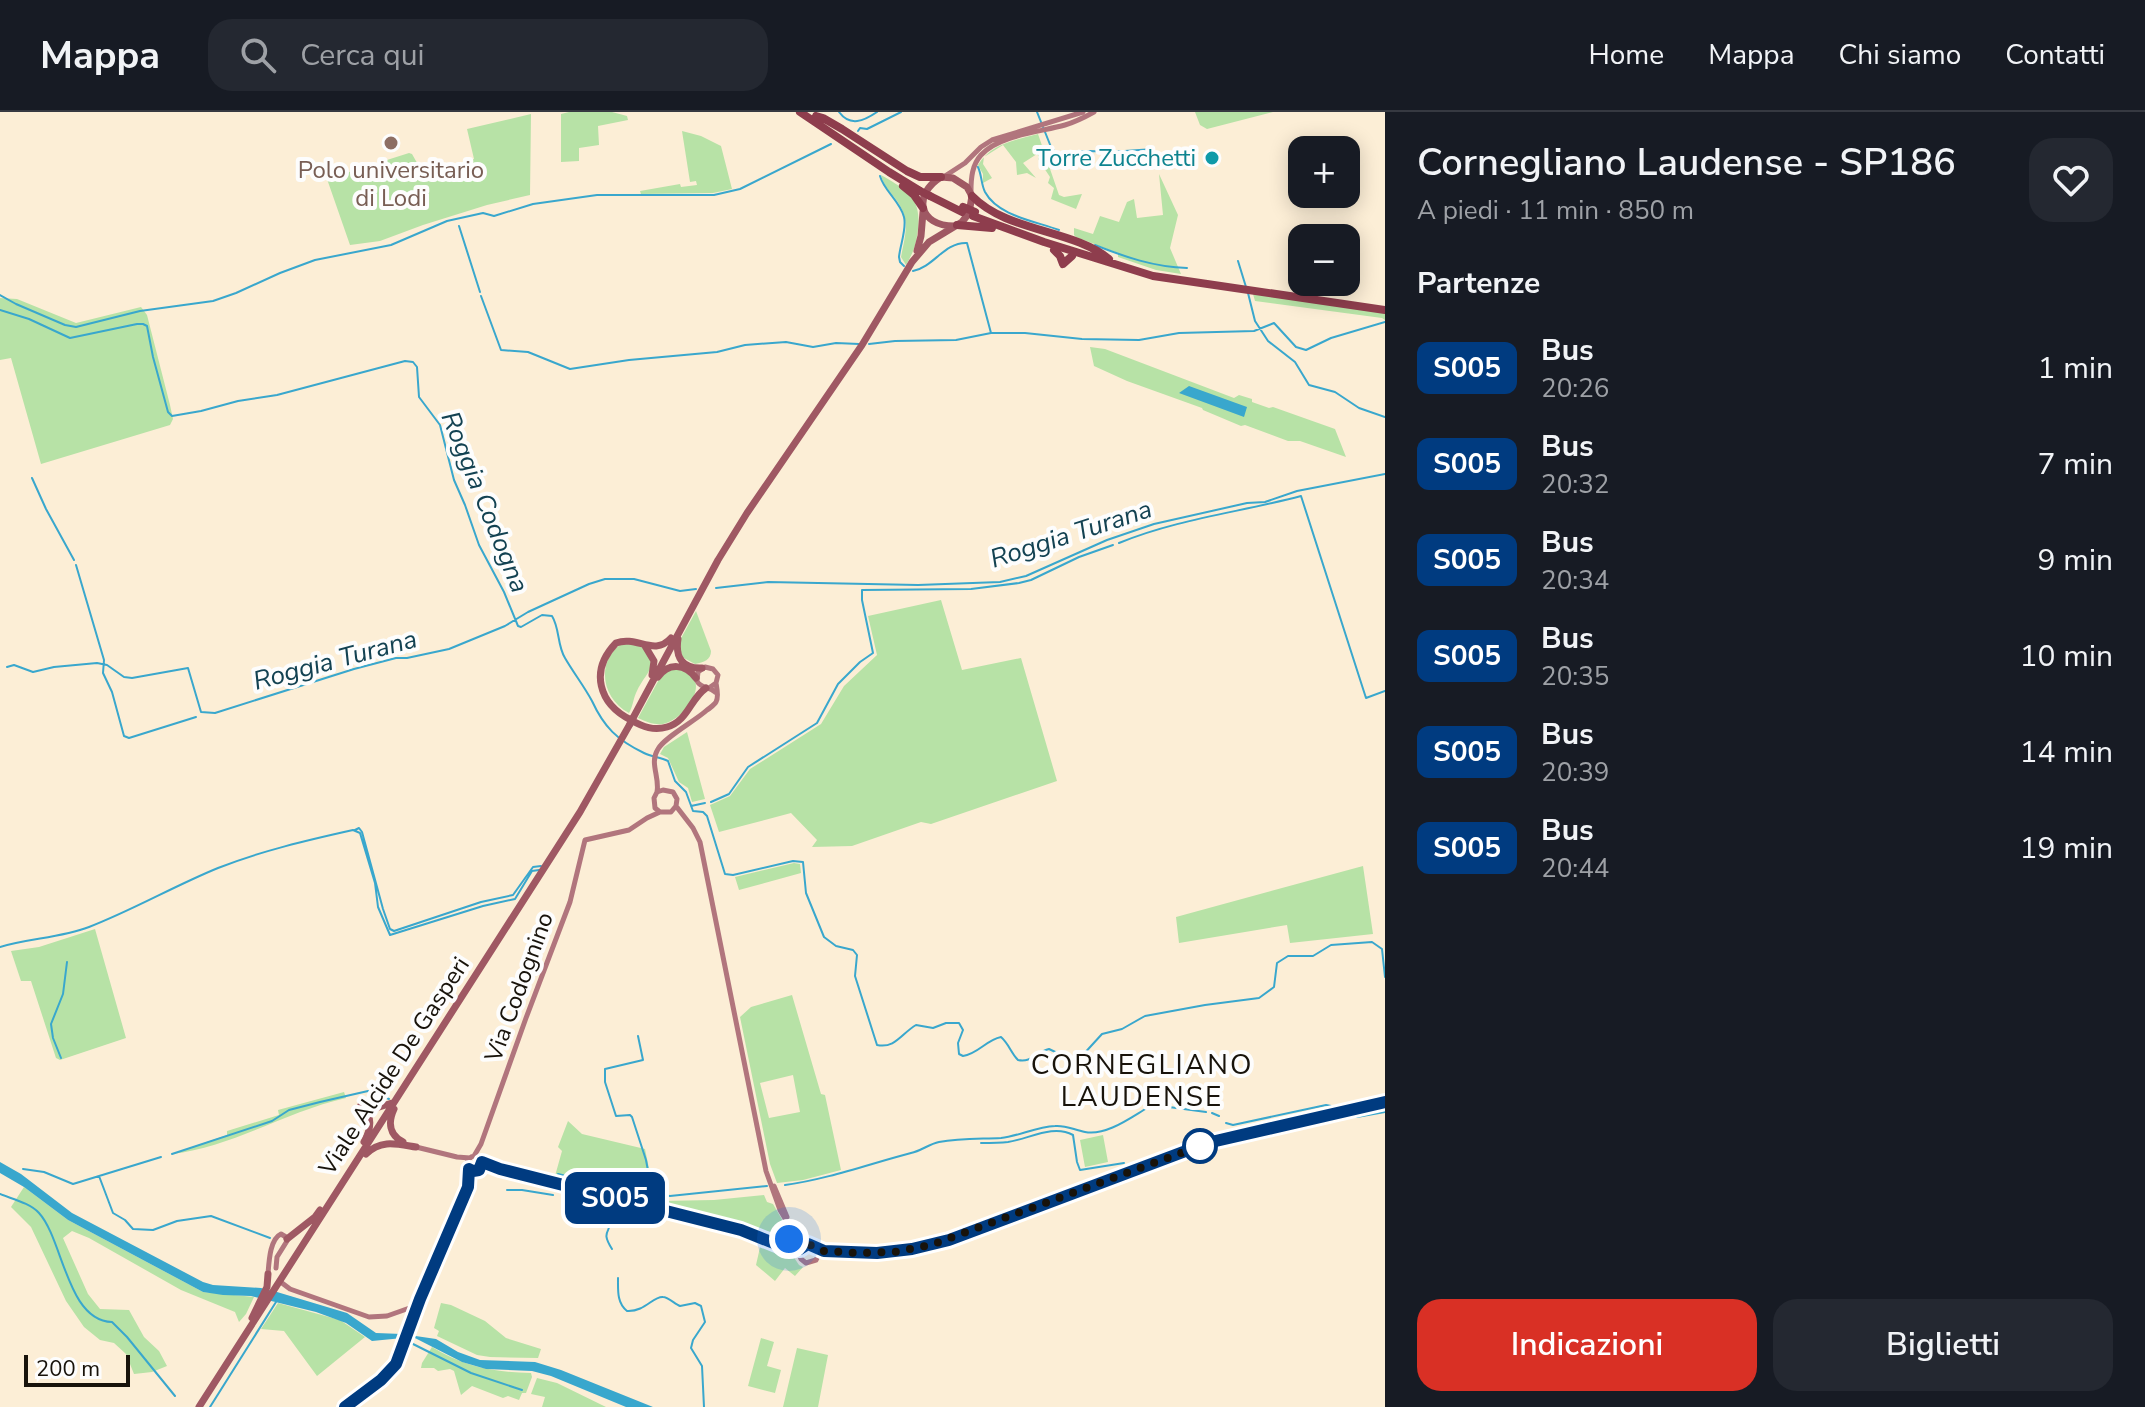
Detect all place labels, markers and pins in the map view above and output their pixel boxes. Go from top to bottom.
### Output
marker: Polo universitario di Lodi [382,134,400,152]
place label: Torre Zucchetti [1036,142,1196,174]
marker: Torre Zucchetti [1203,149,1221,167]
place label: Polo universitario di Lodi [298,154,484,214]
unlabelled marker [1183,1129,1217,1163]

